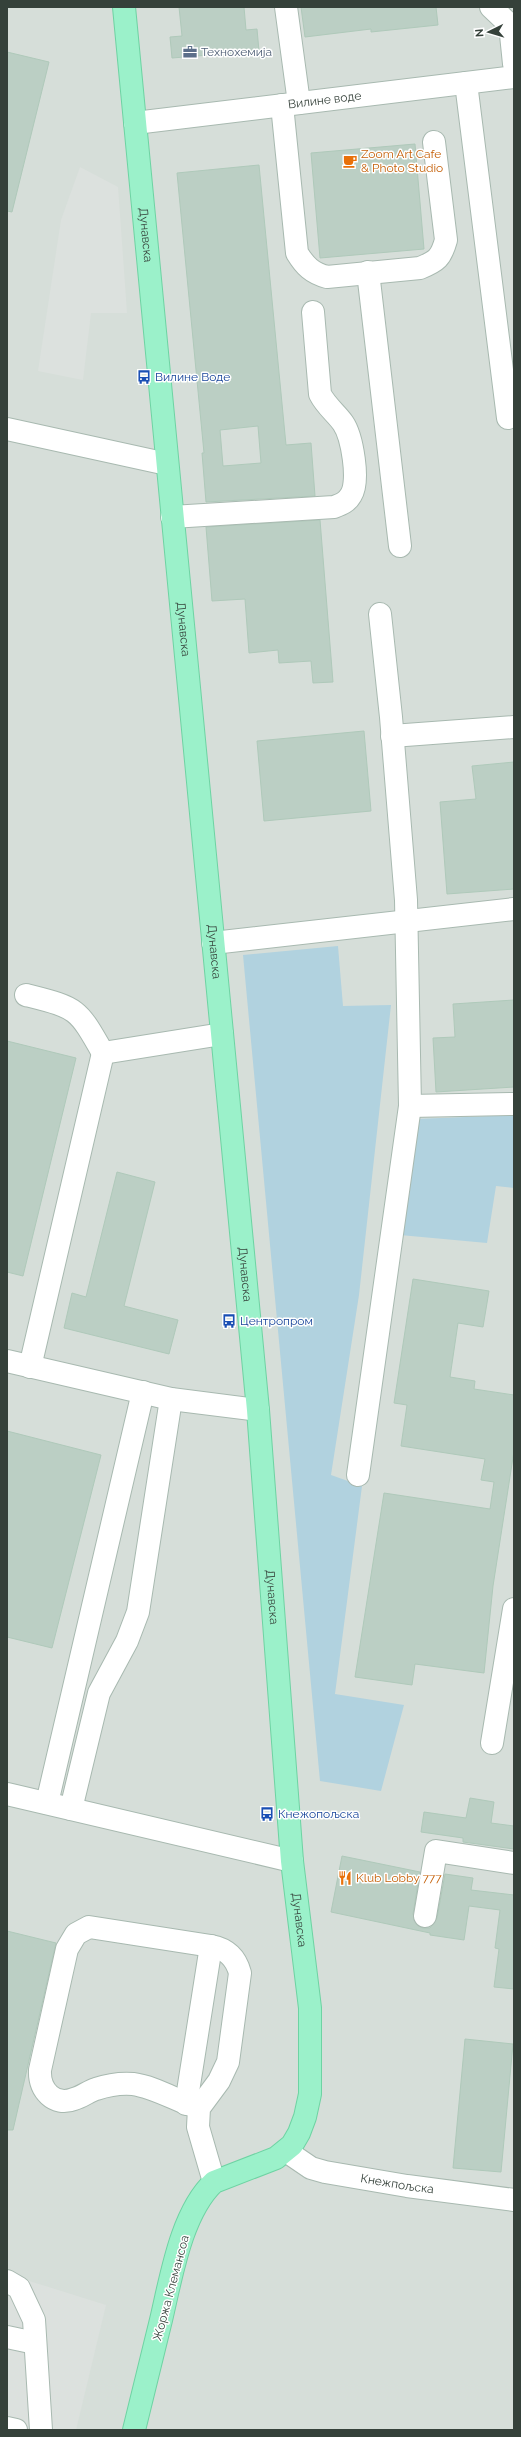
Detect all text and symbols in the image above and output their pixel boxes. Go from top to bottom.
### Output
north arrow [469,12,509,52]
text: N [473,28,486,38]
office icon: Технохемија [182,44,198,60]
place label: Технохемија [201,45,272,59]
street label: Вилине воде [287,89,362,111]
place label: Zoom Art Cafe & Photo Studio [361,147,443,175]
cafe icon: Zoom Art Cafe & Photo Studio [342,153,358,169]
street label: Дунавска [136,207,155,263]
bus stop icon: Вилине Воде [136,369,152,385]
place label: Вилине Воде [155,370,230,384]
street label: Дунавска [174,601,193,657]
street label: Дунавска [205,924,224,980]
street label: Дунавска [235,1246,255,1302]
bus stop icon: Центропром [221,1313,237,1329]
place label: Центропром [240,1314,313,1328]
street label: Дунавска [263,1569,281,1625]
bus stop icon: Кнежопољска [259,1806,275,1822]
place label: Кнежопољска [278,1807,359,1821]
restaurant icon: Klub Lobby 777 [337,1870,353,1886]
place label: Klub Lobby 777 [356,1871,442,1885]
street label: Дунавска [289,1892,309,1948]
street label: Кнежпољска [359,2171,435,2196]
street label: Жоржа Клемансоа [150,2234,192,2342]

